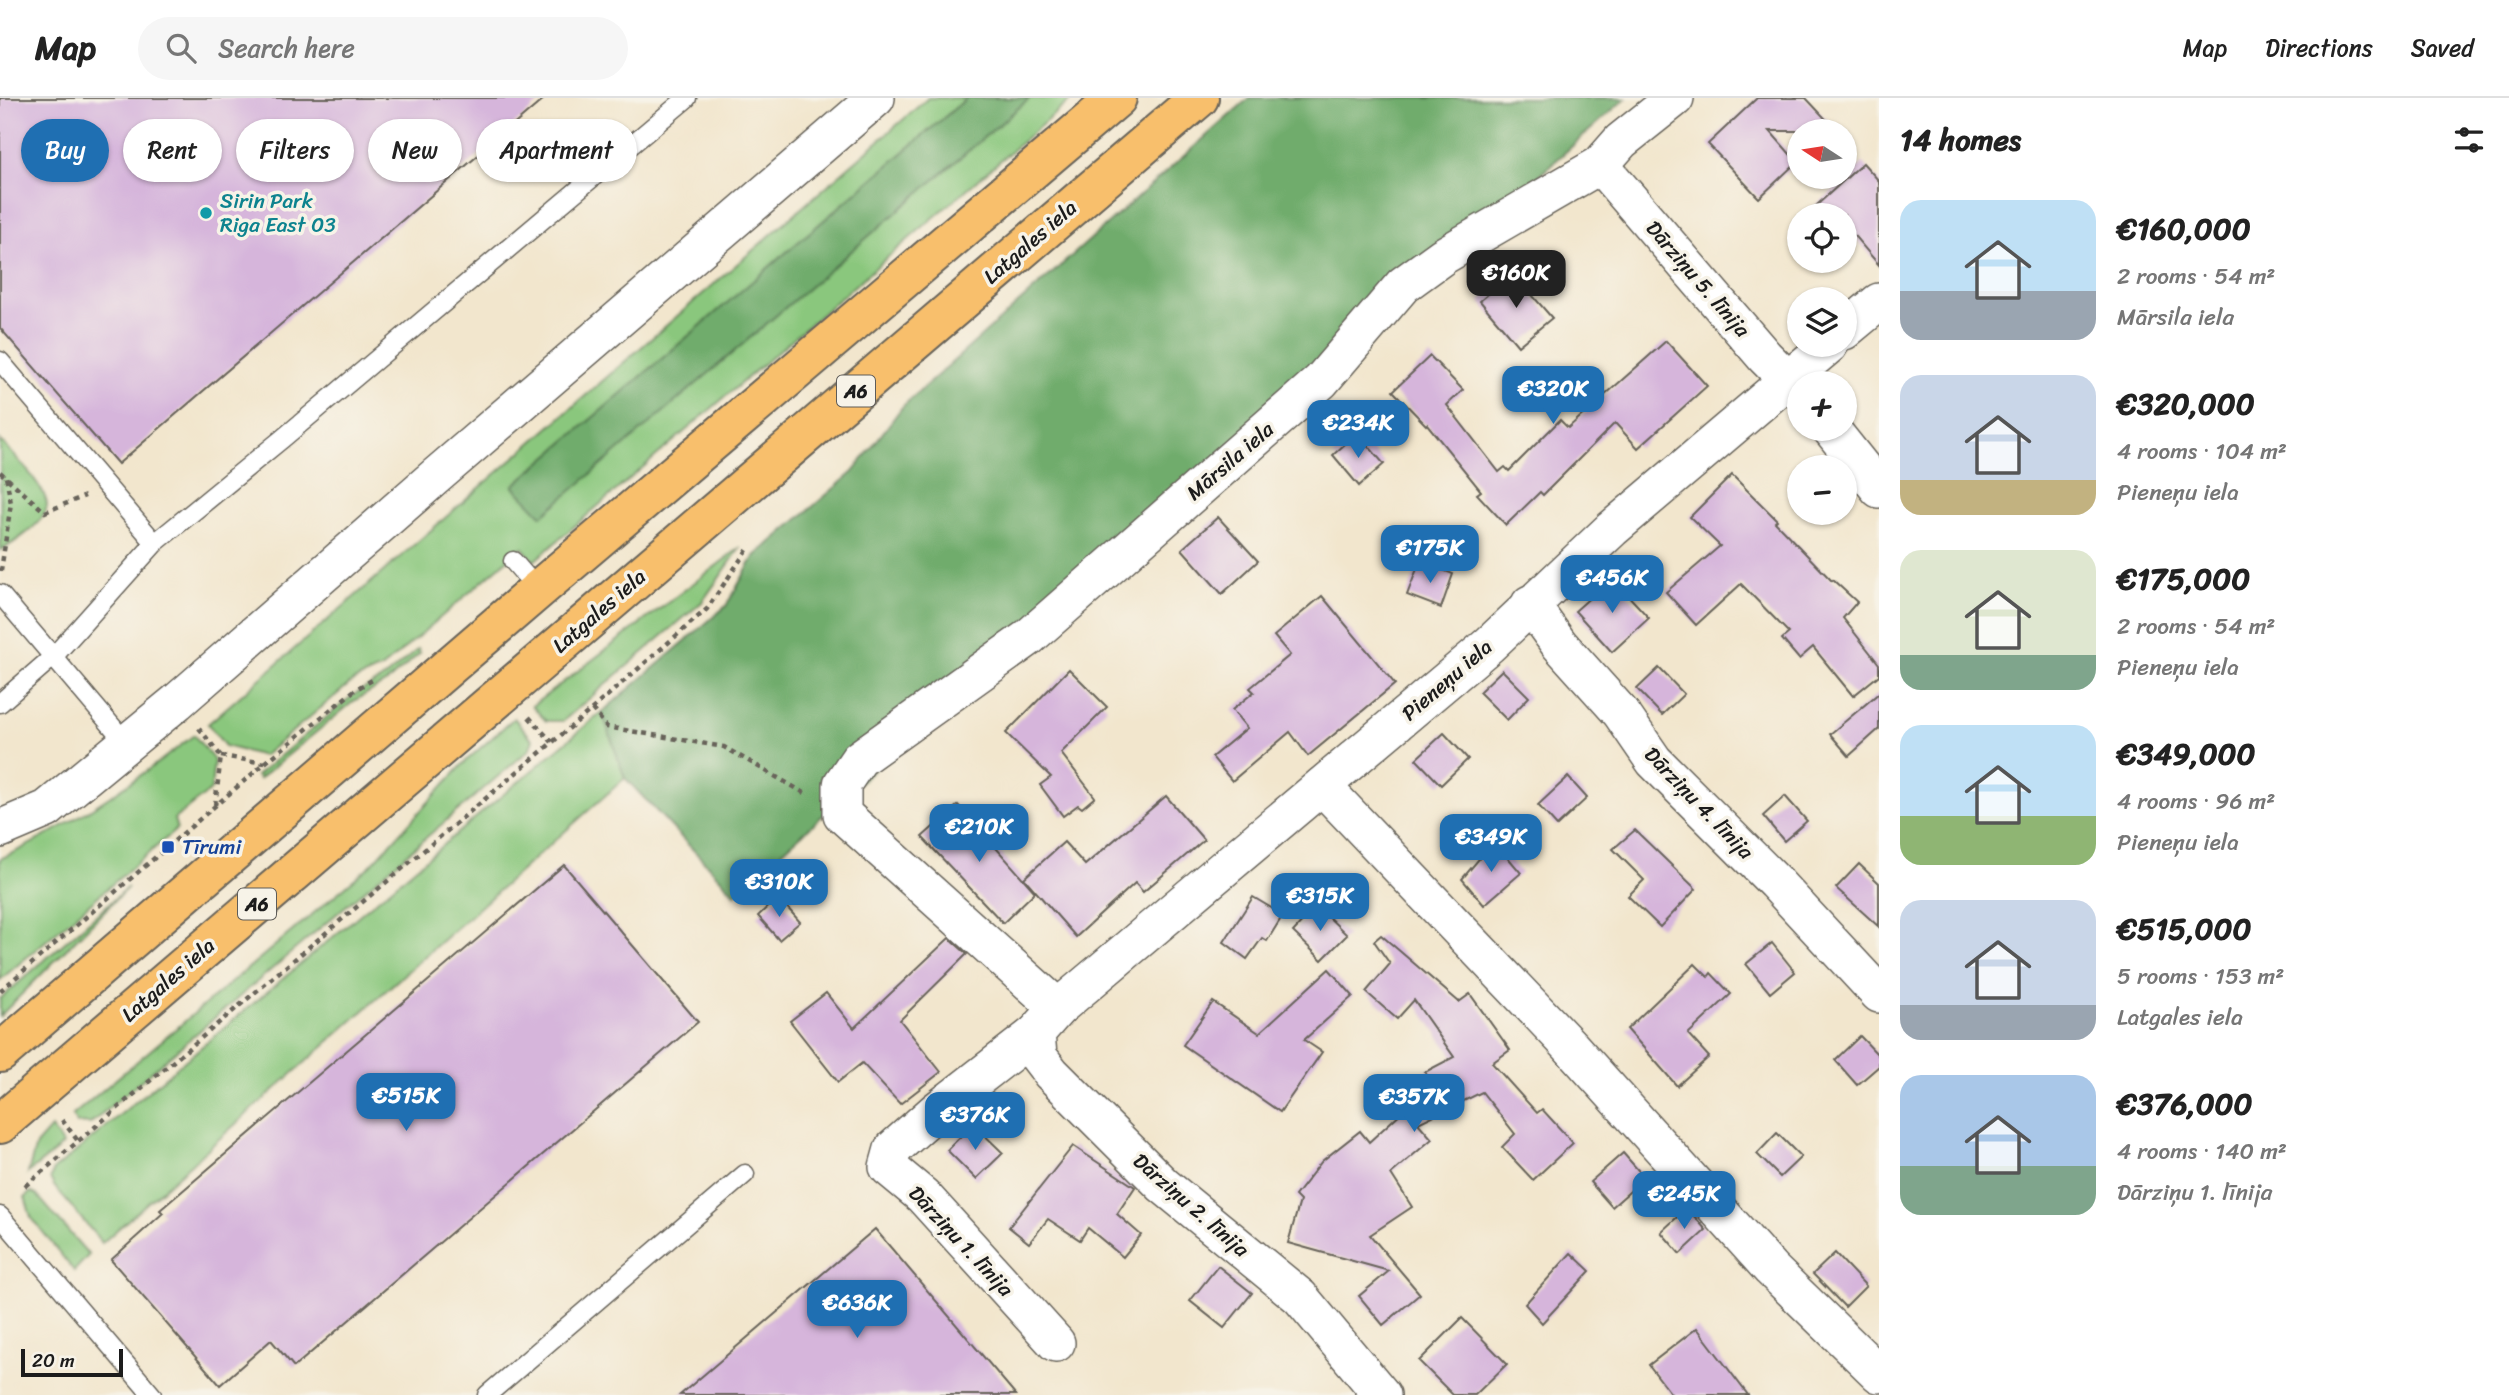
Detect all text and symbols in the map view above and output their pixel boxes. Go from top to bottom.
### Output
search box [138,17,628,80]
text: Map [35,19,96,77]
text: Search here [218,25,355,71]
text: Map [2183,27,2227,69]
text: Directions [2265,27,2373,69]
text: Saved [2411,27,2474,69]
icon: search [162,29,200,67]
text: 14 homes [1900,113,2021,167]
chip: Buy [21,119,109,182]
chip: Rent [123,119,222,182]
chip: Filters [236,119,354,182]
chip: New [368,119,462,182]
chip: Apartment [476,119,637,182]
north arrow [1787,119,1857,189]
map controls [1787,119,1857,525]
icon: filters [2450,121,2488,159]
place label: Sirin Park Riga East 03 [220,182,336,244]
street label: Latgales iela [974,190,1086,294]
text: €160,000 [2117,202,2251,256]
button: locate [1787,203,1857,273]
marker: Sirin Park Riga East 03 [198,205,214,221]
street label: Dārziņu 5. līnija [1636,212,1760,347]
icon: home [1956,228,2040,312]
pin: €160K [1467,250,1565,310]
text: €160K [1483,252,1549,293]
text: 2 rooms · 54 m² [2117,256,2275,297]
button: layers [1787,287,1857,357]
text: Mārsila iela [2117,297,2234,338]
pin: €320K [1504,366,1602,426]
text: €320K [1518,368,1588,409]
button: + [1787,371,1857,441]
road number: A6 [837,376,875,406]
text: €320,000 [2117,377,2255,431]
pin: €234K [1309,400,1407,460]
text: €234K [1323,402,1393,443]
icon: home [1956,403,2040,487]
street label: Mārsila iela [1177,411,1283,510]
text: 4 rooms · 104 m² [2117,431,2287,472]
button: − [1787,455,1857,525]
text: Pieneņu iela [2117,472,2239,513]
pin: €175K [1381,526,1479,585]
text: €175K [1397,527,1463,568]
text: €175,000 [2117,552,2250,606]
pin: €456K [1563,556,1661,615]
text: €456K [1577,557,1647,598]
street label: Latgales iela [543,559,655,663]
icon: home [1956,578,2040,662]
text: 2 rooms · 54 m² [2117,606,2275,647]
street label: Pieneņu iela [1393,629,1502,731]
text: Pieneņu iela [2117,647,2239,688]
text: €349,000 [2117,727,2256,781]
street label: Dārziņu 4. līnija [1635,737,1764,869]
icon: home [1956,753,2040,837]
text: 4 rooms · 96 m² [2117,781,2275,822]
pin: €210K [930,804,1028,864]
text: €210K [946,806,1012,847]
pin: €349K [1442,814,1540,874]
text: €349K [1456,816,1526,857]
text: Pieneņu iela [2117,822,2239,863]
place label: Tīrumi [182,828,242,866]
marker: Tīrumi [160,839,176,855]
pin: €310K [730,860,828,919]
text: €310K [746,861,812,902]
pin: €315K [1271,874,1369,933]
text: €315K [1287,875,1353,916]
road number: A6 [238,888,276,919]
text: €515,000 [2117,902,2251,956]
street label: Latgales iela [112,928,224,1032]
icon: home [1956,928,2040,1012]
text: 5 rooms · 153 m² [2117,956,2284,997]
text: Latgales iela [2117,997,2243,1038]
pin: €515K [357,1074,455,1133]
pin: €357K [1365,1074,1463,1134]
text: €515K [372,1075,440,1116]
text: €357K [1379,1076,1449,1117]
text: €376,000 [2117,1077,2253,1131]
pin: €376K [926,1093,1024,1152]
text: €376K [941,1094,1009,1135]
icon: home [1956,1103,2040,1187]
text: 4 rooms · 140 m² [2117,1131,2287,1172]
street label: Dārziņu 2. līnija [1124,1143,1259,1267]
pin: €245K [1635,1172,1733,1231]
text: Dārziņu 1. līnija [2117,1172,2272,1213]
text: €245K [1649,1173,1719,1214]
street label: Dārziņu 1. līnija [899,1176,1024,1306]
pin: €636K [808,1280,906,1340]
text: €636K [823,1282,891,1323]
text: 20 m [32,1344,75,1377]
scale bar [21,1346,122,1378]

